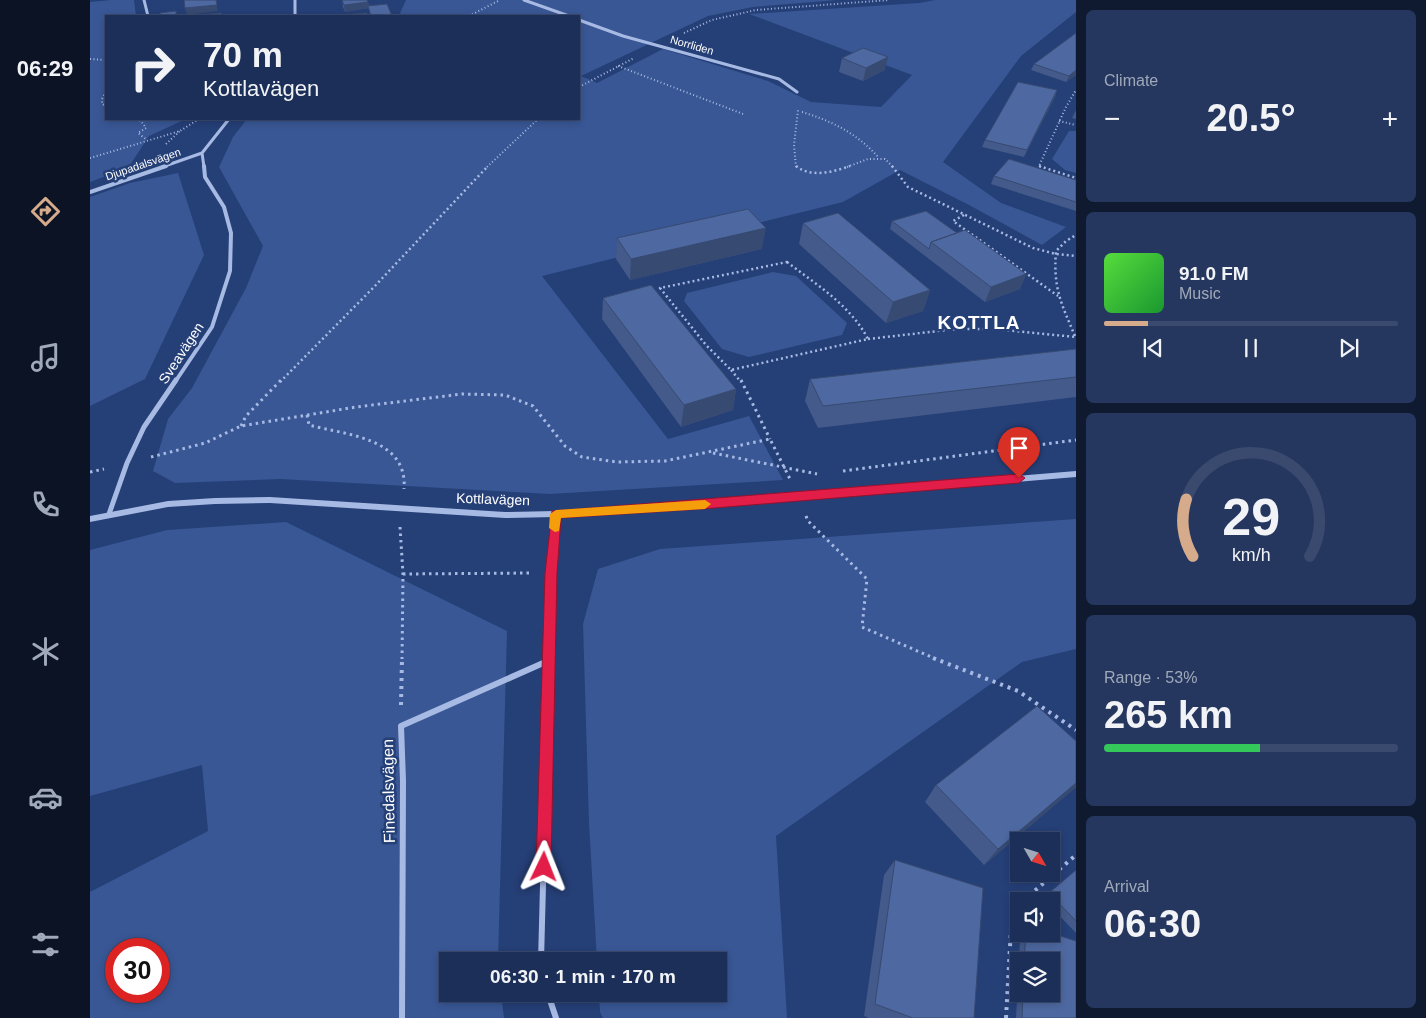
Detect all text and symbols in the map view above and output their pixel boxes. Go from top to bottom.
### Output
street label: Norrliden [669,33,715,57]
icon: right [120,35,185,100]
text: 70 m [203,35,283,74]
text: 06:29 [17,56,73,81]
text: Climate [1104,72,1158,89]
text: Kottlavägen [203,76,319,101]
text: 20.5° [1206,97,1296,139]
text: − [1104,103,1120,134]
text: + [1382,103,1398,134]
street label: Djupadalsvägen [104,145,182,183]
icon: directions [28,194,63,229]
text: 91.0 FM [1179,263,1249,284]
text: Music [1179,285,1221,302]
district label: KOTTLA [937,312,1021,333]
street label: Sveavägen [155,319,207,387]
icon: previous [1139,334,1167,362]
icon: pause [1237,334,1265,362]
icon: next [1335,334,1363,362]
icon: music [28,340,63,375]
pin [998,427,1040,478]
icon: arrive [1005,434,1033,462]
icon: phone [28,487,63,522]
text: 29 [1222,488,1280,546]
street label: Kottlavägen [456,490,530,508]
text: km/h [1232,545,1270,565]
icon: climate [28,634,63,669]
text: Range · 53% [1104,669,1197,686]
text: 265 km [1104,694,1233,736]
street label: Finedalsvägen [379,739,398,843]
icon: car [28,780,63,815]
north arrow [1010,832,1060,882]
map controls [1010,832,1060,1002]
position arrow [517,840,569,892]
text: Arrival [1104,878,1149,895]
button: sound [1010,892,1060,942]
text: 06:30 [1104,903,1201,945]
icon: filters [28,927,63,962]
speed limit sign: 30 [105,938,170,1003]
button: layers [1010,952,1060,1002]
text: 06:30 · 1 min · 170 m [490,966,676,987]

